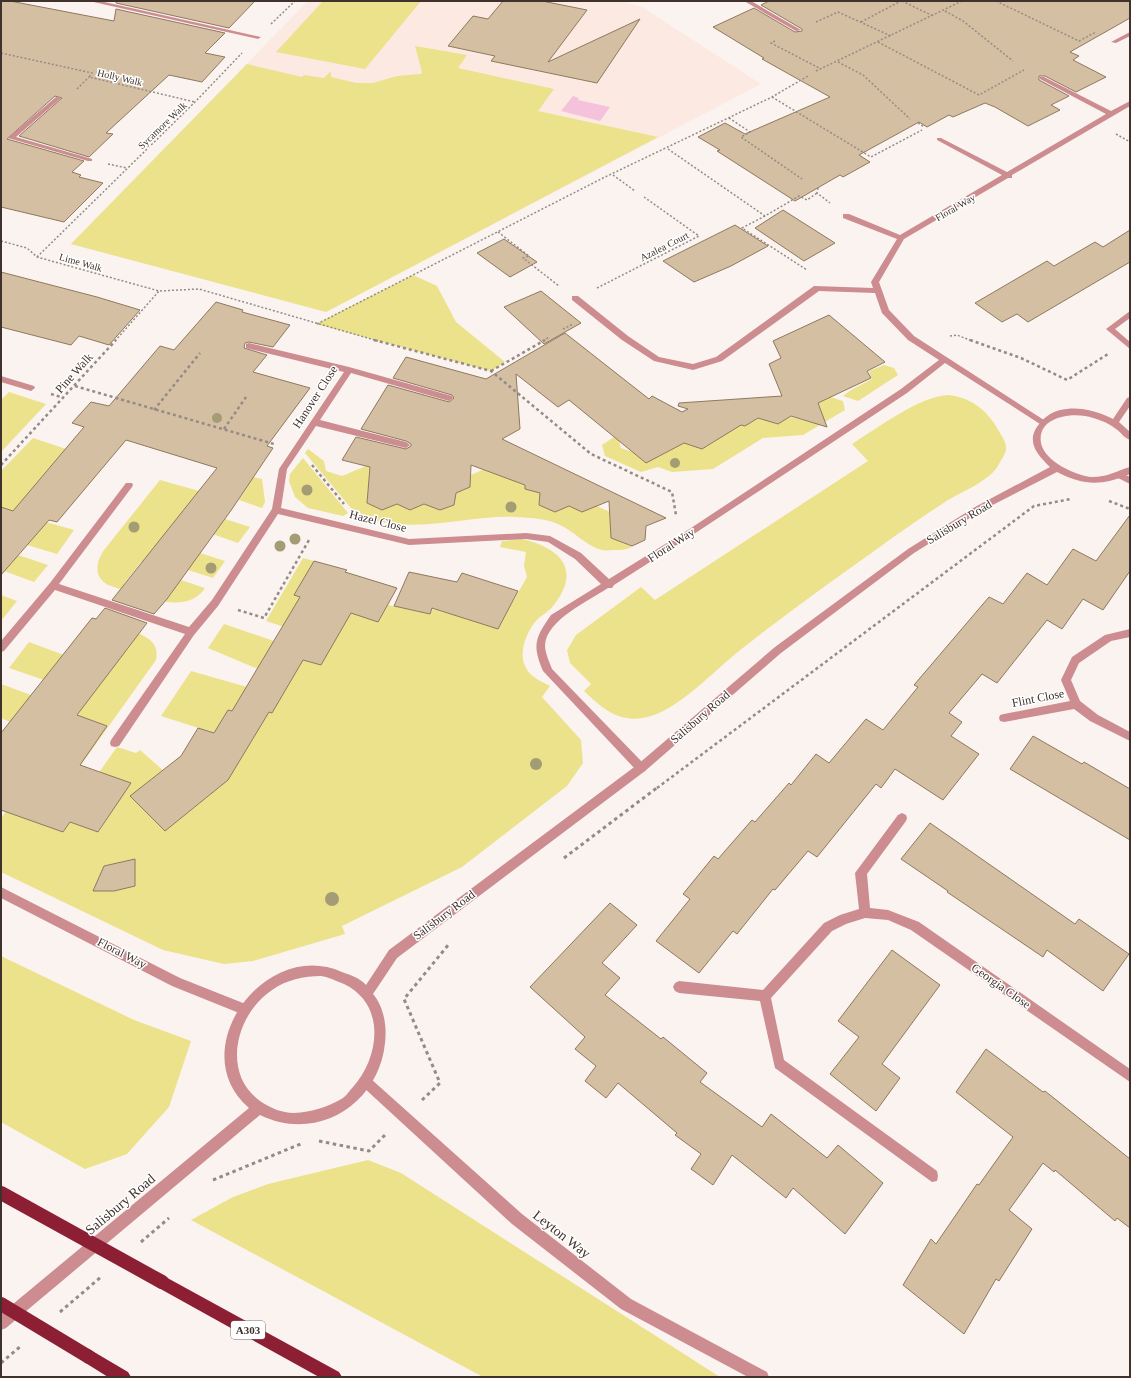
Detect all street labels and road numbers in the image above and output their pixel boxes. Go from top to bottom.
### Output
street label: Holly Walk [96,67,144,88]
street label: Sycamore Walk [136,99,189,151]
street label: Floral Way [933,192,977,223]
street label: Azalea Court [638,229,691,263]
street label: Lime Walk [58,251,104,274]
street label: Pine Walk [52,350,96,396]
street label: Hanover Close [290,363,340,431]
street label: Salisbury Road [924,497,994,547]
street label: Hazel Close [348,507,408,535]
street label: Floral Way [645,525,697,565]
street label: Flint Close [1011,686,1065,710]
street label: Salisbury Road [668,688,732,746]
street label: Salisbury Road [410,887,478,943]
street label: Floral Way [95,935,149,971]
street label: Georgia Close [969,961,1033,1011]
street label: Salisbury Road [83,1171,158,1238]
street label: Leyton Way [530,1207,593,1261]
road number: A303 [231,1321,265,1339]

